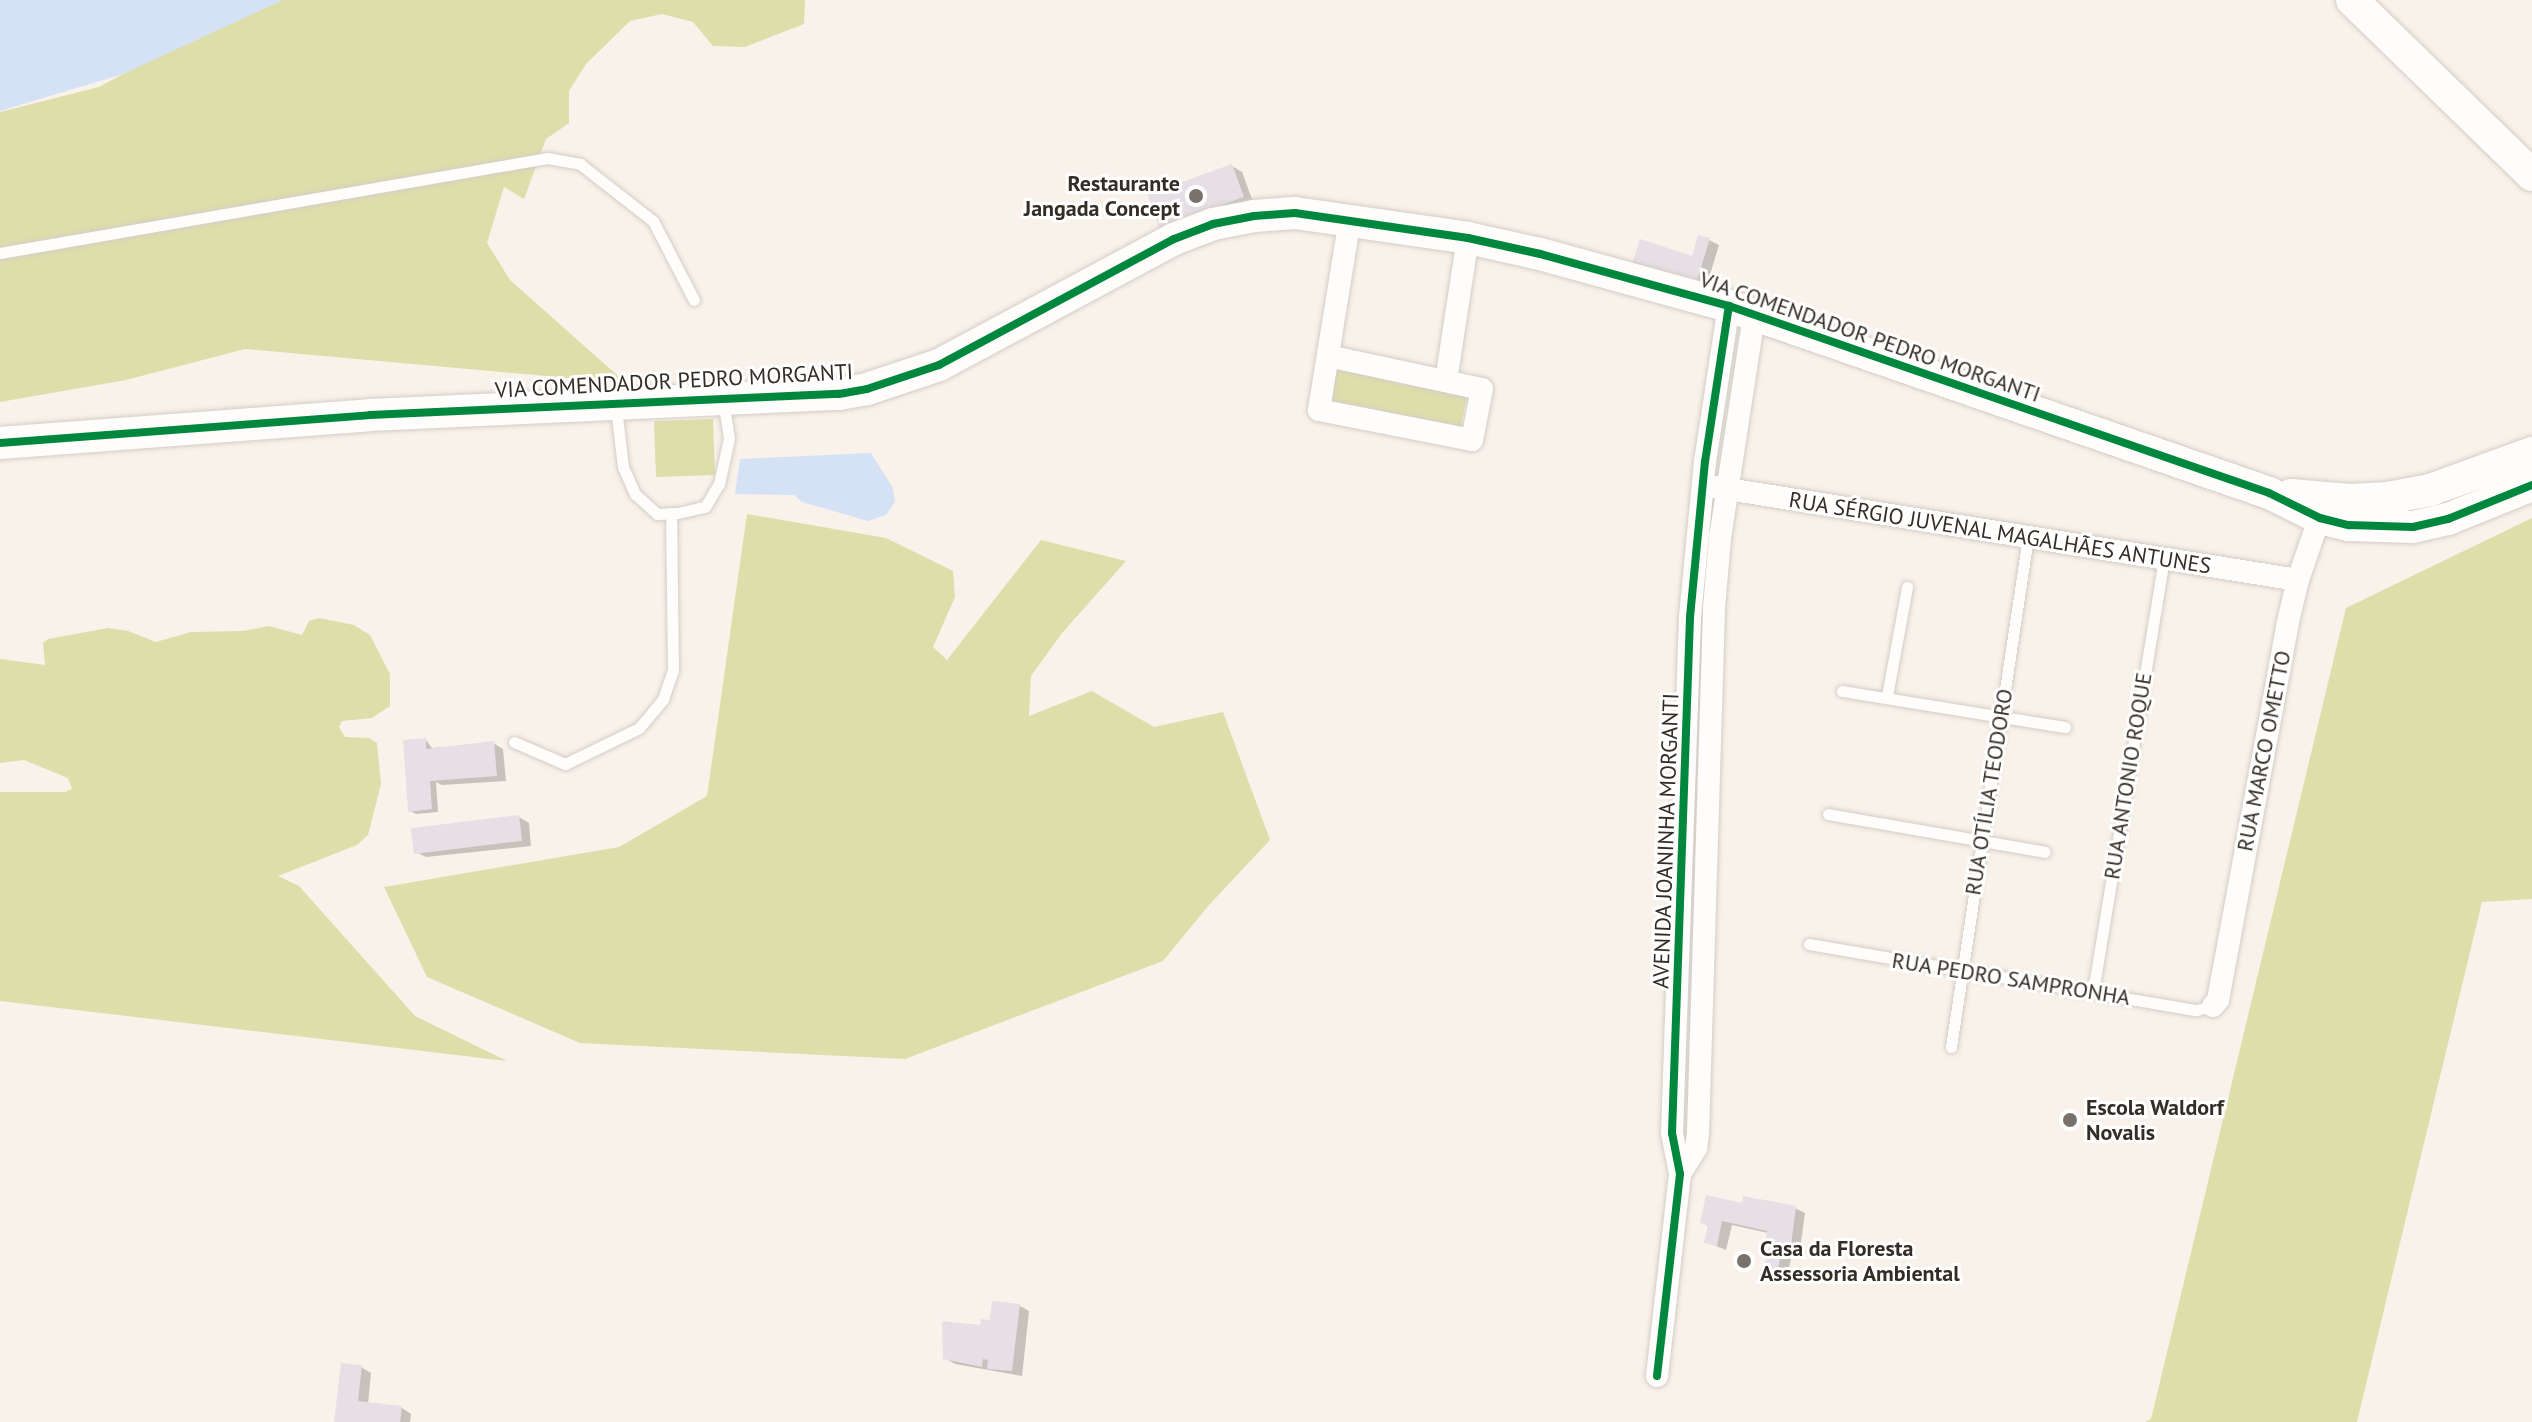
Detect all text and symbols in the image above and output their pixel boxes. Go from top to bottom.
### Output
place label: Restaurante Jangada Concept [1024,170,1180,222]
marker: Restaurante Jangada Concept [1187,187,1205,205]
street label: VIA COMENDADOR PEDRO MORGANTI [1696,266,2044,408]
street label: VIA COMENDADOR PEDRO MORGANTI [494,358,854,404]
street label: RUA SÉRGIO JUVENAL MAGALHÃES ANTUNES [1786,486,2214,580]
street label: RUA MARCO OMETTO [2232,648,2296,854]
street label: RUA ANTONIO ROQUE [2098,670,2158,882]
street label: RUA OTÍLIA TEODORO [1959,686,2019,898]
street label: AVENIDA JOANINHA MORGANTI [1648,692,1684,990]
street label: RUA PEDRO SAMPRONHA [1890,947,2132,1011]
place label: Escola Waldorf Novalis [2086,1094,2224,1146]
marker: Escola Waldorf Novalis [2061,1111,2079,1129]
place label: Casa da Floresta Assessoria Ambiental [1760,1235,1961,1286]
marker: Casa da Floresta Assessoria Ambiental [1735,1252,1753,1270]

